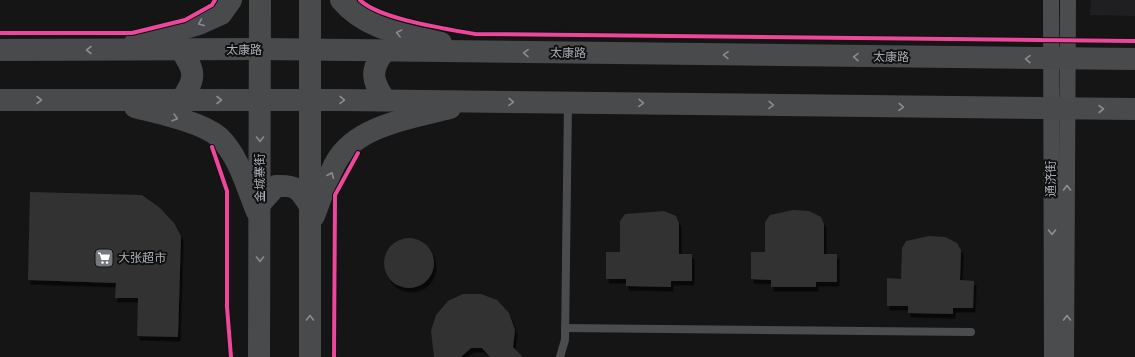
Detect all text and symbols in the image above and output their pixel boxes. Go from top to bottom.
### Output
one-way arrow [198,18,205,26]
one-way arrow [396,29,402,37]
street label: 太康路 [226,43,262,57]
one-way arrow [86,46,92,54]
street label: 太康路 [550,46,586,60]
one-way arrow [523,49,529,57]
street label: 太康路 [873,50,909,64]
one-way arrow [723,51,729,59]
one-way arrow [853,52,859,61]
one-way arrow [1025,54,1031,63]
one-way arrow [36,96,42,104]
one-way arrow [216,96,222,104]
one-way arrow [339,96,345,104]
one-way arrow [508,98,514,106]
one-way arrow [638,99,644,107]
one-way arrow [768,101,774,109]
one-way arrow [898,103,904,111]
one-way arrow [1098,105,1104,113]
one-way arrow [171,113,178,122]
one-way arrow [256,136,264,142]
street label: 金城寨街 [253,154,267,202]
street label: 通济街 [1044,161,1058,197]
one-way arrow [326,172,334,179]
one-way arrow [1063,185,1071,191]
one-way arrow [1048,229,1056,235]
supermarket icon: 大张超市 [93,247,115,269]
place label: 大张超市 [118,251,166,265]
one-way arrow [256,256,264,262]
one-way arrow [306,315,314,321]
one-way arrow [1063,315,1071,321]

